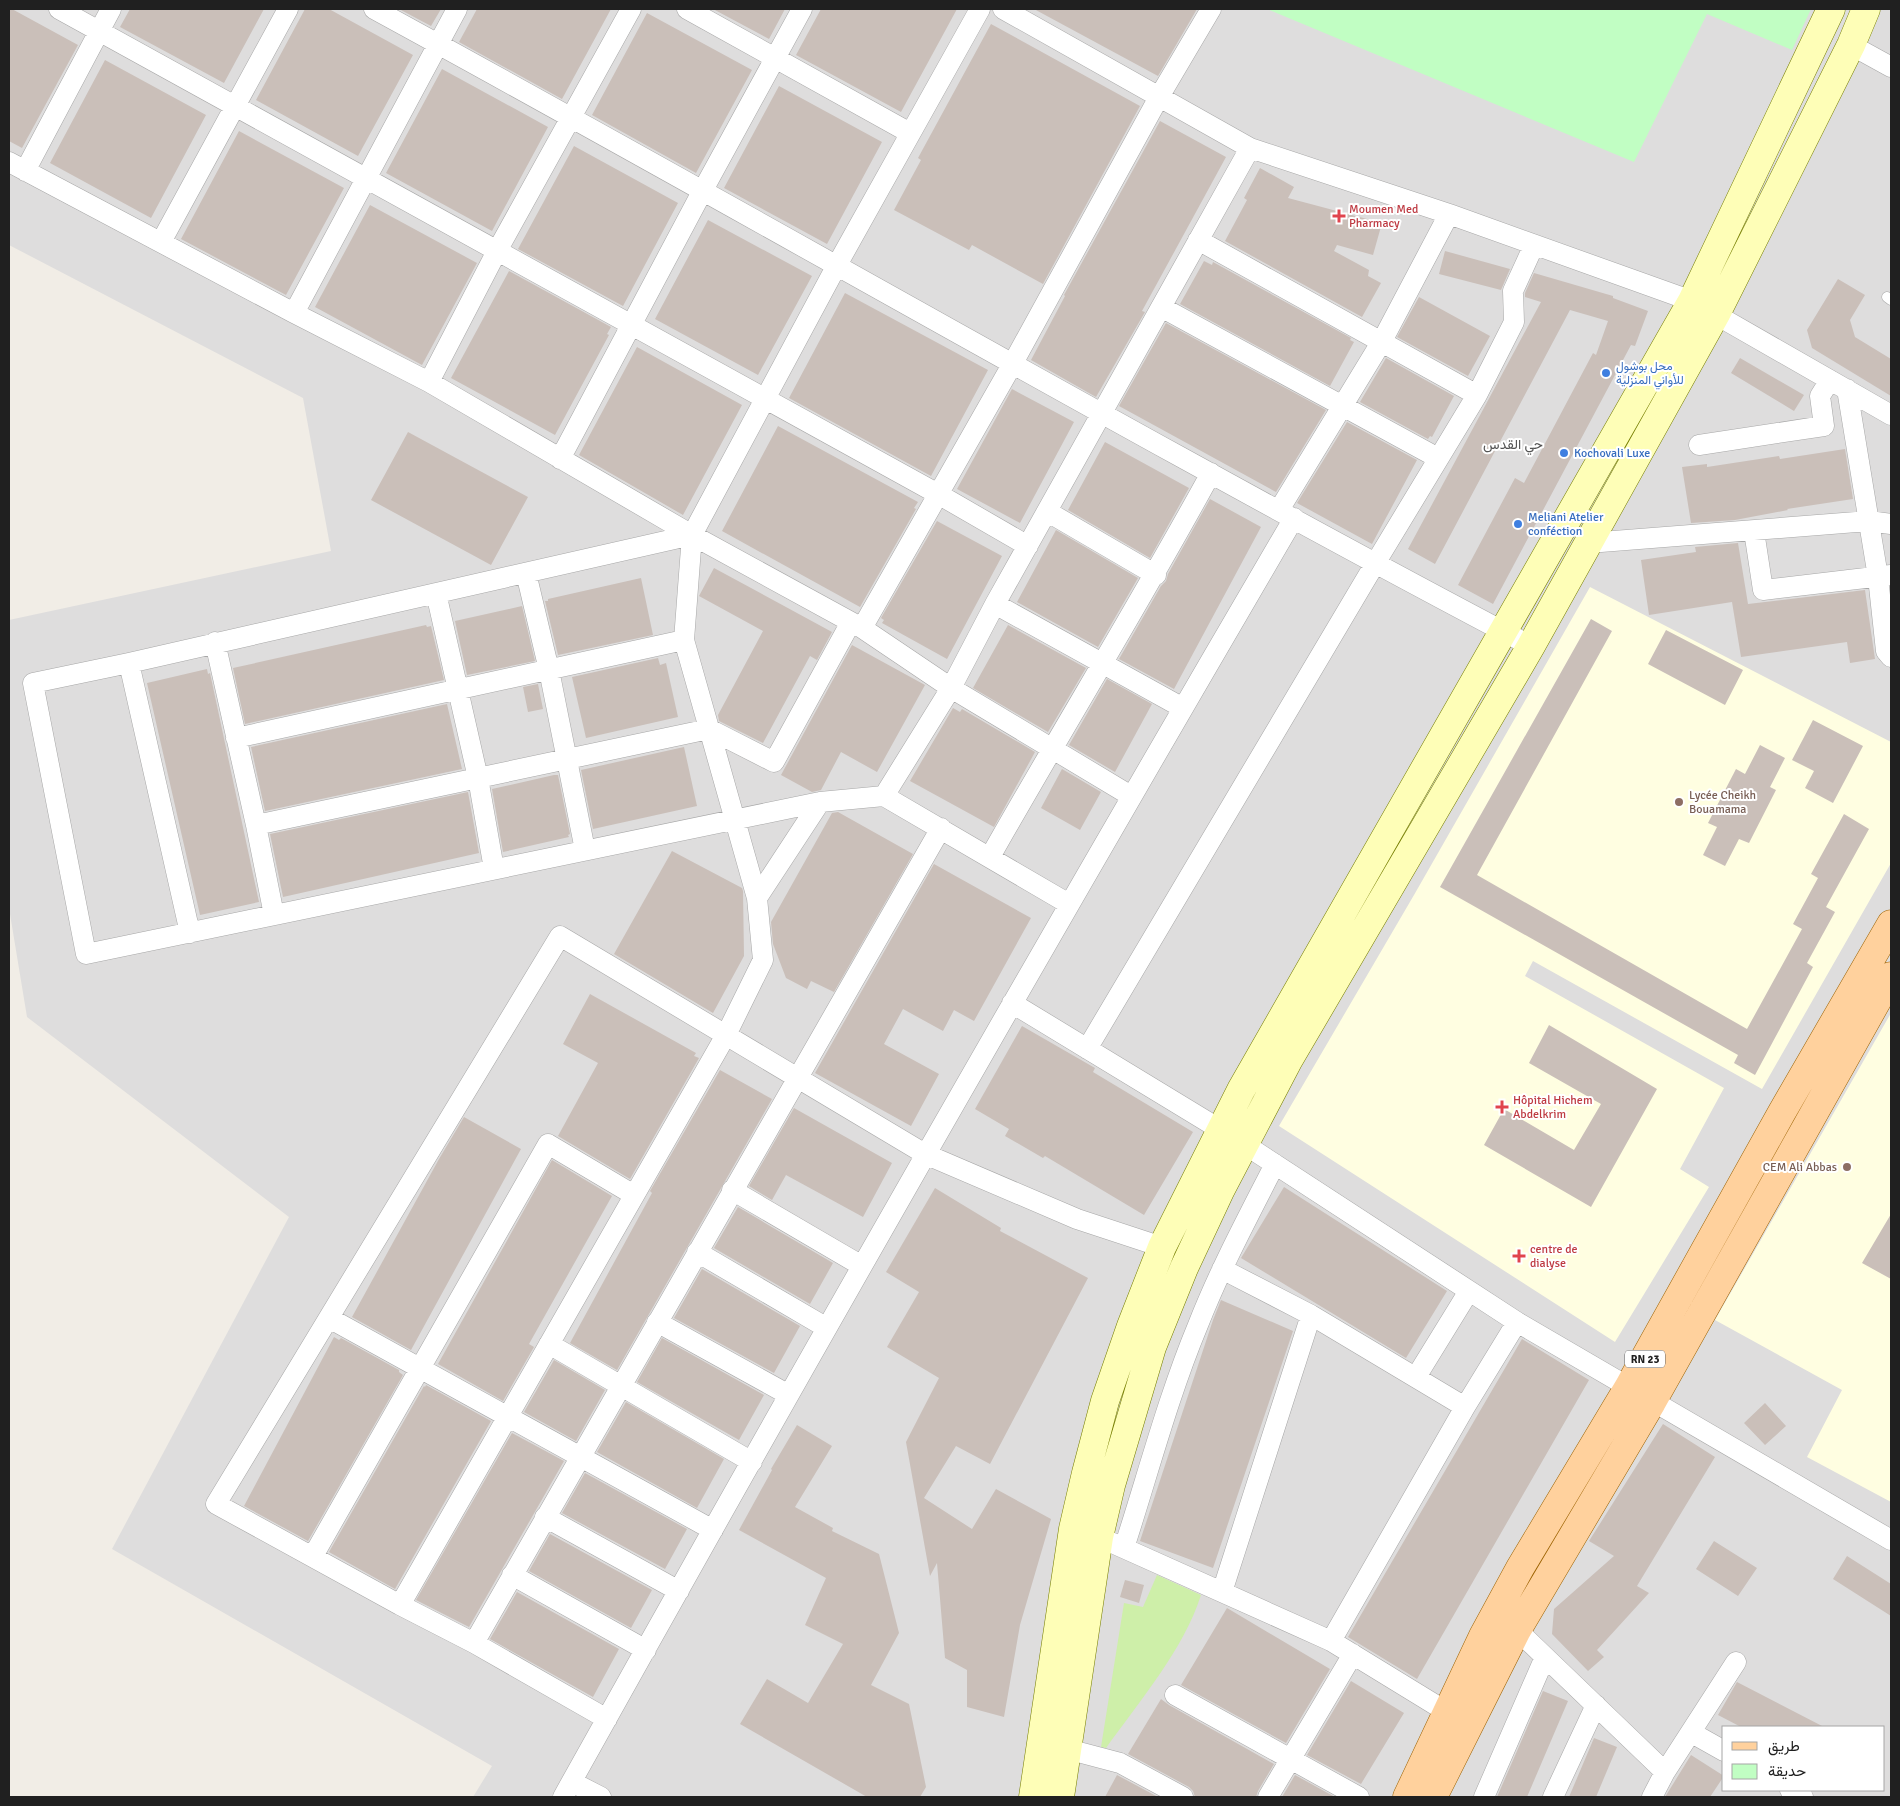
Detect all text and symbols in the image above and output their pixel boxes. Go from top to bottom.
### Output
place label: Moumen Med Pharmacy [1349,202,1418,231]
marker: Moumen Med Pharmacy [1333,210,1345,222]
place label: محل بوشول للأواني المنزلية [1616,359,1684,390]
marker: محل بوشول للأواني المنزلية [1600,367,1612,379]
district label: حي القدس [1483,436,1543,456]
place label: Kochovali Luxe [1574,446,1650,461]
marker: Kochovali Luxe [1558,447,1570,459]
place label: Meliani Atelier conféction [1528,510,1604,539]
marker: Meliani Atelier conféction [1512,518,1524,530]
place label: Lycée Cheikh Bouamama [1689,788,1756,817]
marker: Lycée Cheikh Bouamama [1673,796,1685,808]
place label: Hôpital Hichem Abdelkrim [1513,1093,1592,1122]
marker: Hôpital Hichem Abdelkrim [1495,1100,1509,1114]
place label: CEM Ali Abbas [1763,1160,1837,1175]
marker: CEM Ali Abbas [1841,1161,1853,1173]
place label: centre de dialyse [1530,1242,1578,1271]
marker: centre de dialyse [1512,1249,1526,1263]
road number: RN 23 [1625,1350,1665,1368]
legend [1722,1726,1885,1791]
text: طريق [1768,1737,1800,1756]
text: حديقة [1768,1762,1806,1780]

